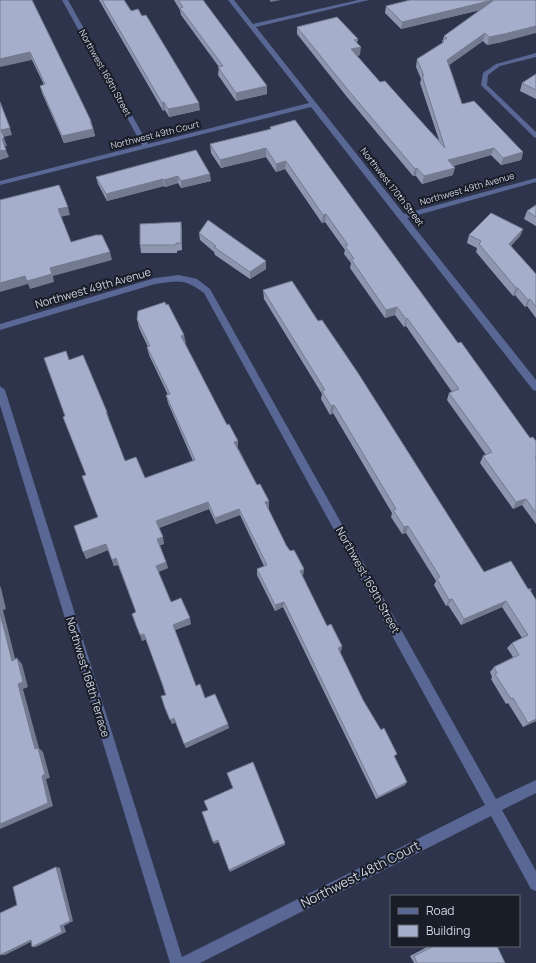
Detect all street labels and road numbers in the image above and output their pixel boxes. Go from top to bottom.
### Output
street label: Northwest 169th Street [76,27,135,119]
street label: Northwest 49th Court [109,117,201,152]
street label: Northwest 170th Street [358,145,427,229]
street label: Northwest 49th Avenue [418,169,516,208]
street label: Northwest 49th Avenue [33,264,153,311]
street label: Northwest 169th Street [333,524,404,636]
street label: Northwest 168th Terrace [63,615,114,739]
street label: Northwest 48th Court [297,836,423,912]

